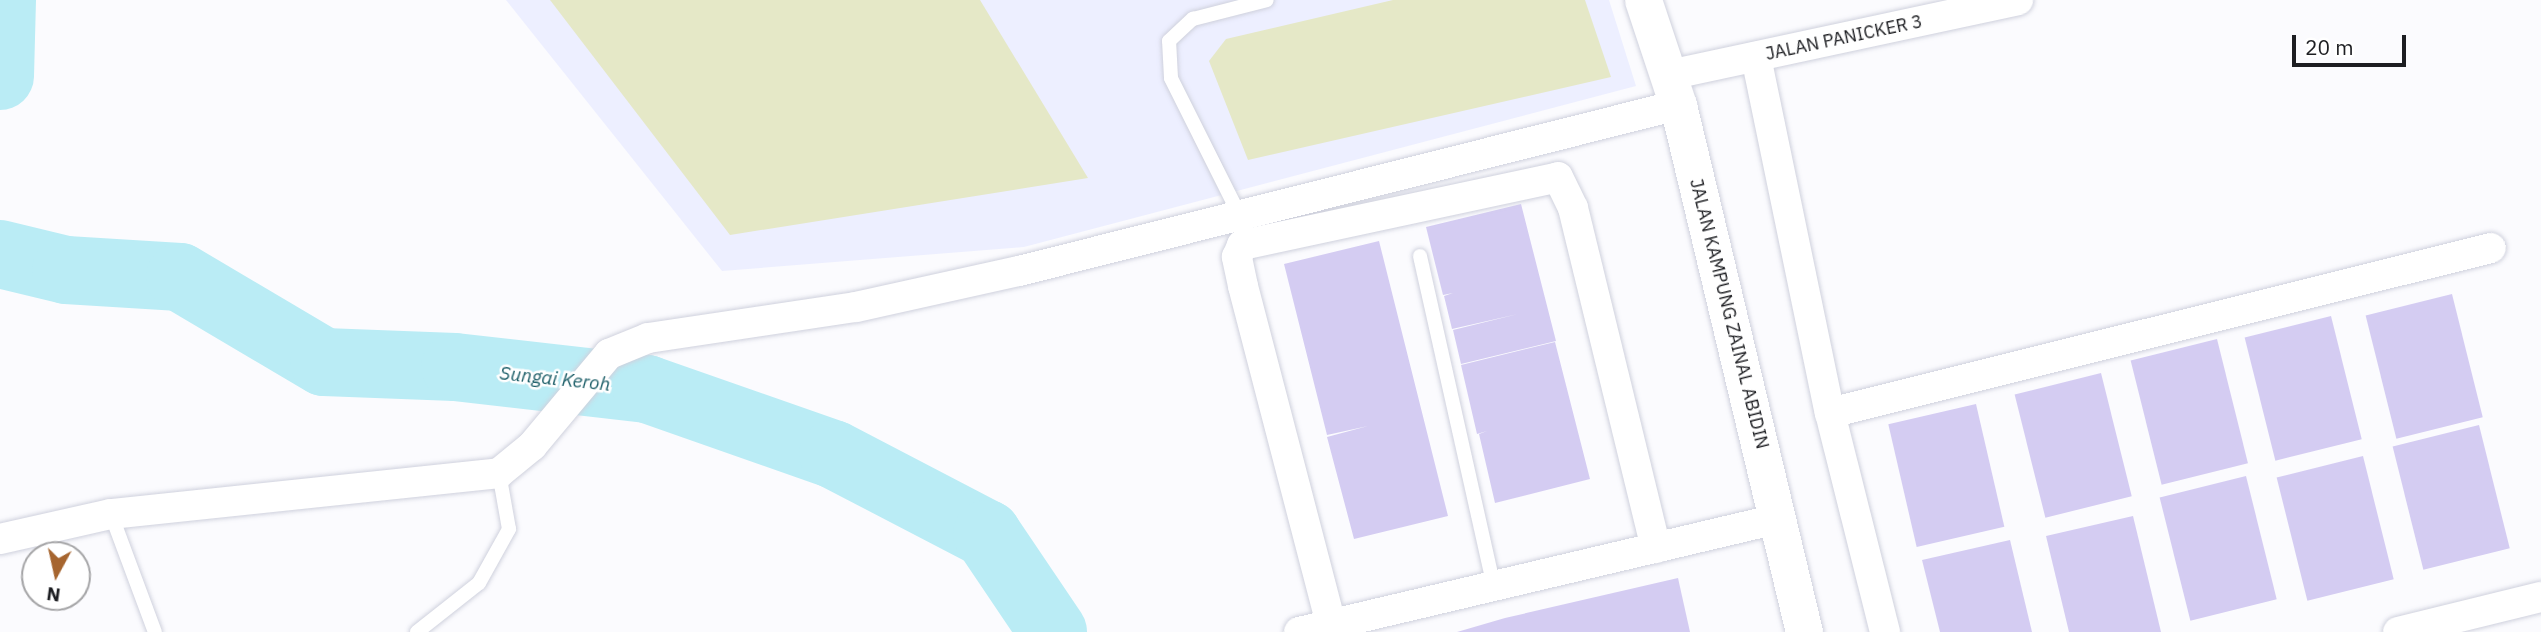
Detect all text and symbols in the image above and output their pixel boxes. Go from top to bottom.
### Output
street label: JALAN PANICKER 3 [1764,11,1924,65]
scale bar [2296,21,2410,65]
text: 20 m [2305,33,2354,61]
street label: JALAN KAMPUNG ZAINAL ABIDIN [1685,177,1773,451]
water label: Sungai Keroh [498,362,612,396]
north arrow [21,541,91,611]
text: N [45,582,62,608]

